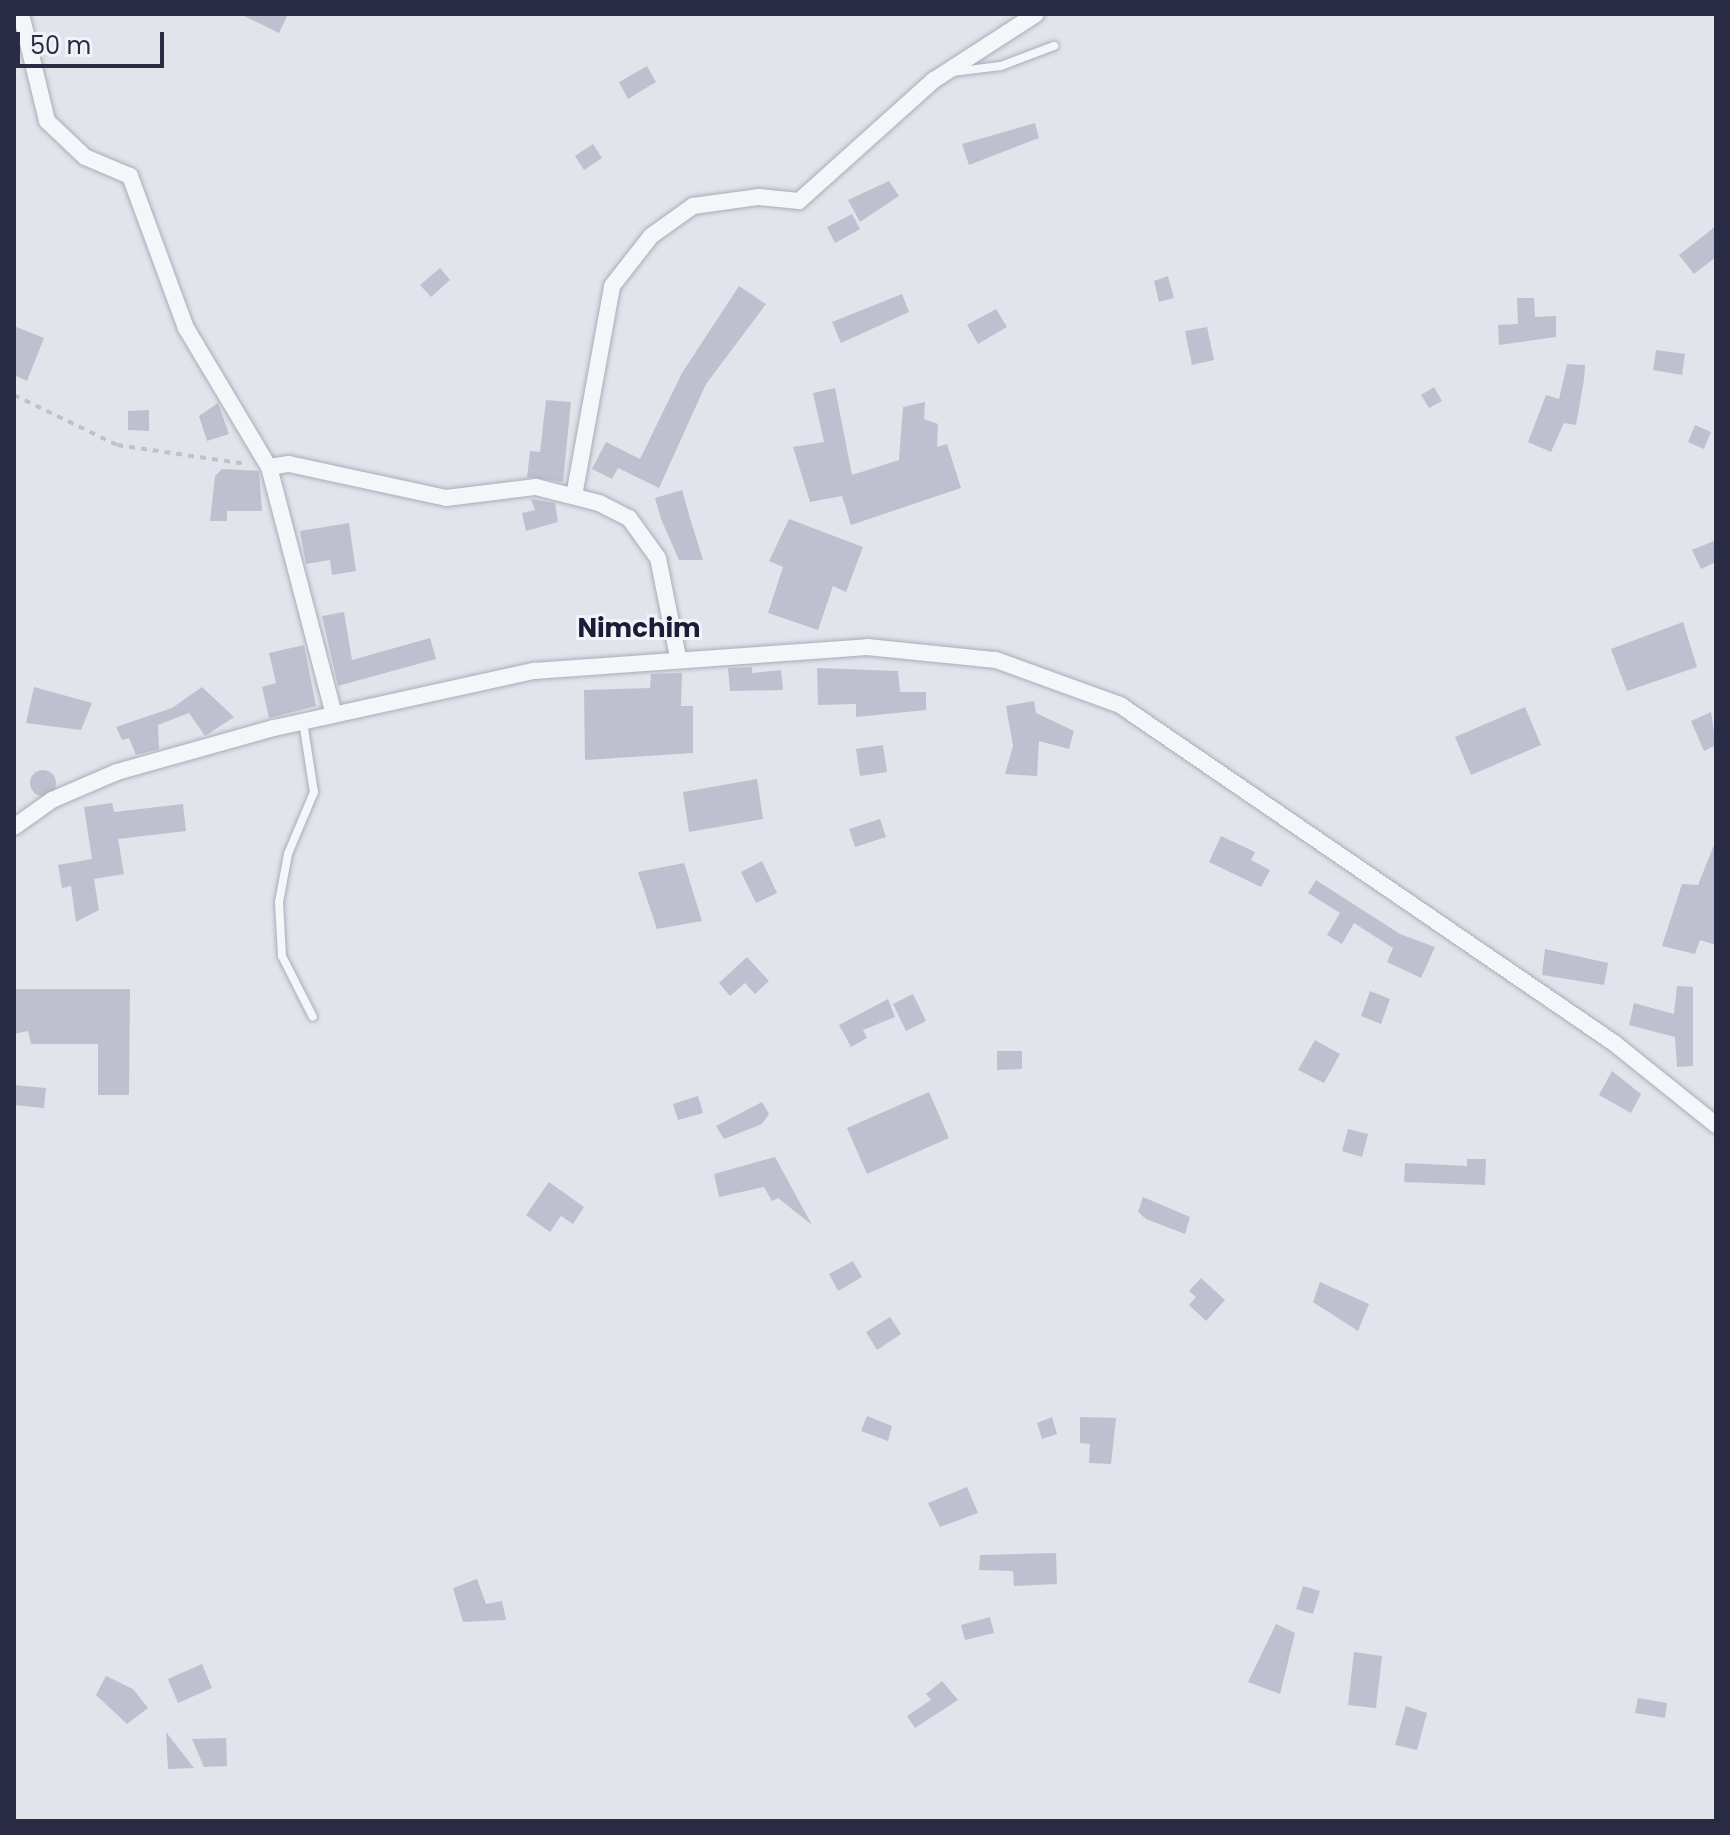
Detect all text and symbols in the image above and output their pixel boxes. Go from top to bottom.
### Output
scale bar [20,16,168,66]
text: 50 m [30,29,91,62]
district label: Nimchim [577,613,701,645]

